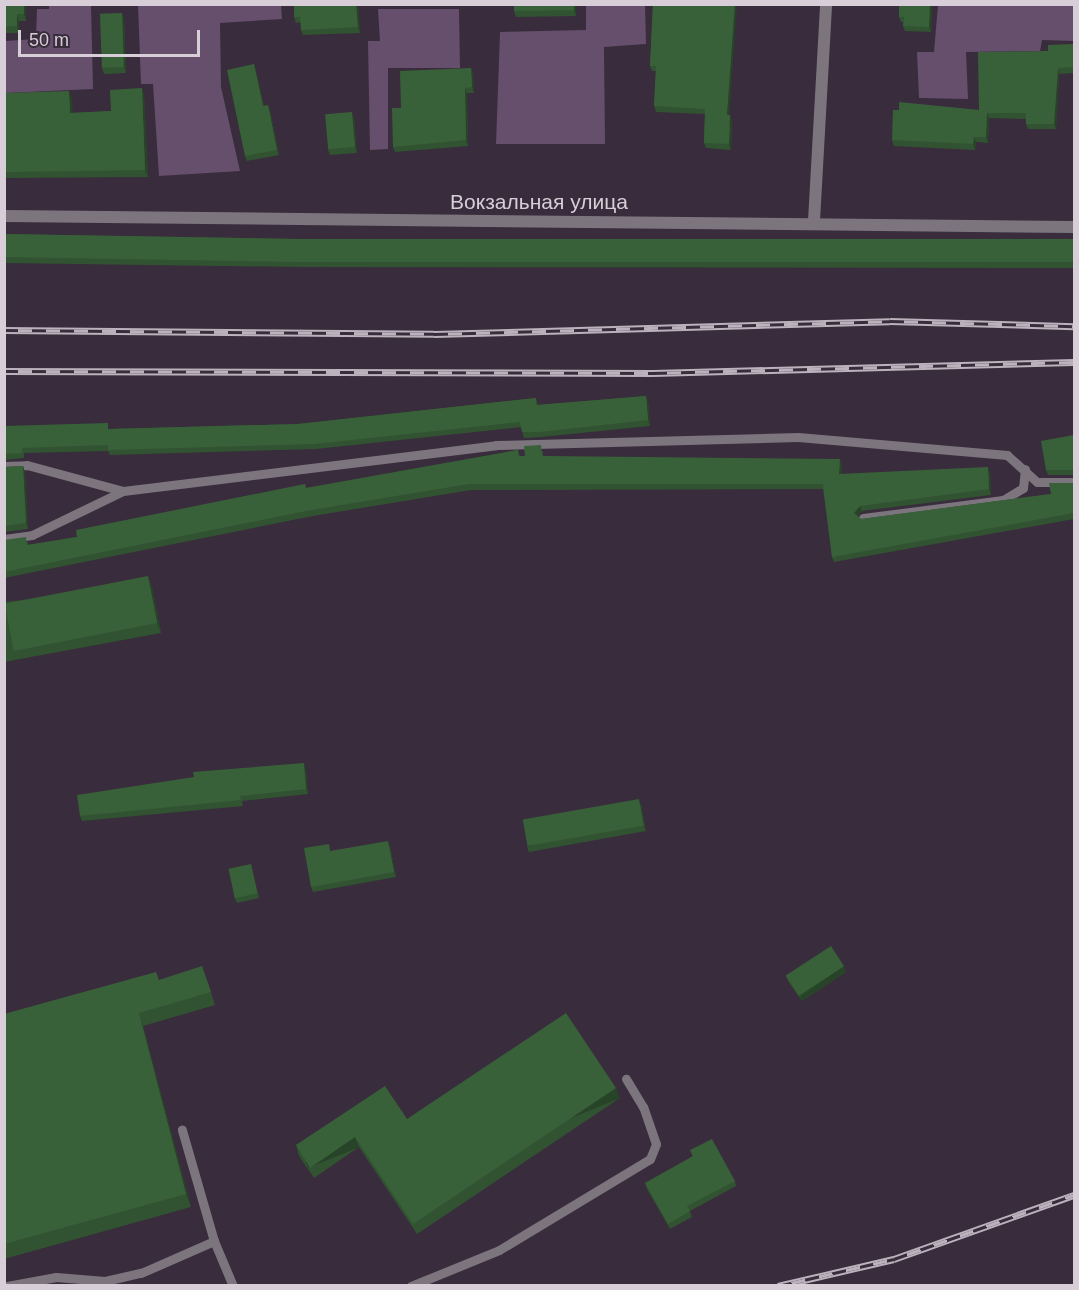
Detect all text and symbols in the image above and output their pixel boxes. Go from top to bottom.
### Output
scale bar [21,18,202,56]
text: 50 m [29,30,69,50]
street label: Вокзальная улица [450,189,628,215]

